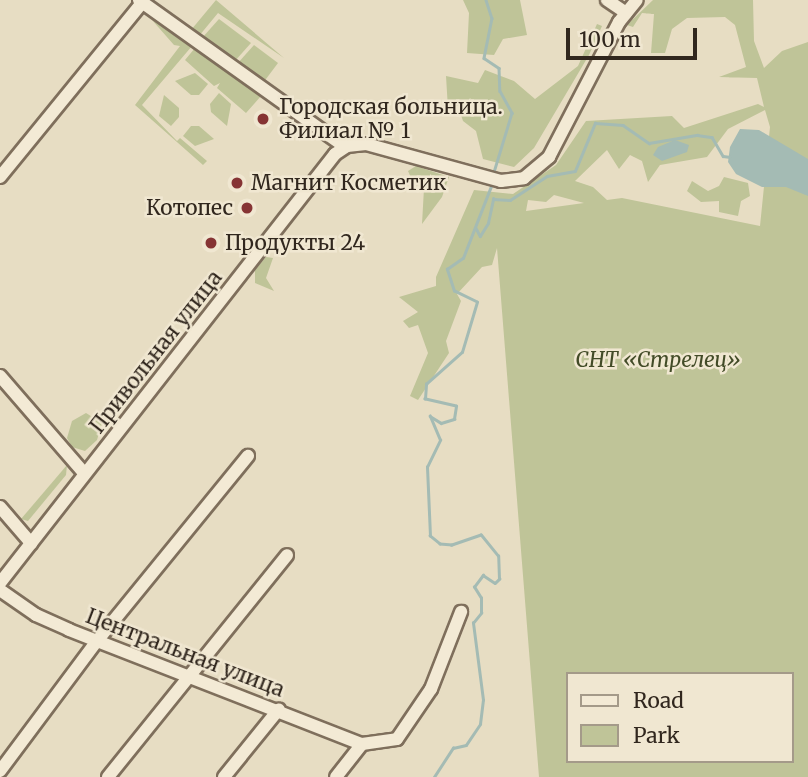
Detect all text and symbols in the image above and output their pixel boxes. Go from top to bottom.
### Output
scale bar [570,14,701,58]
text: 100 m [579,26,641,53]
place label: Городская больница. Филиал № 1 [279,94,503,144]
marker: Городская больница. Филиал № 1 [253,109,273,129]
place label: Магнит Косметик [251,170,446,196]
marker: Магнит Косметик [229,175,245,191]
place label: Котопес [146,195,233,221]
marker: Котопес [239,200,255,216]
place label: Продукты 24 [225,230,365,256]
marker: Продукты 24 [203,235,219,251]
street label: Привольная улица [85,266,227,438]
park label: СНТ «Стрелец» [575,347,741,373]
street label: Центральная улица [82,603,288,703]
legend [566,672,794,763]
text: Road [633,687,684,714]
text: Park [633,722,680,749]

